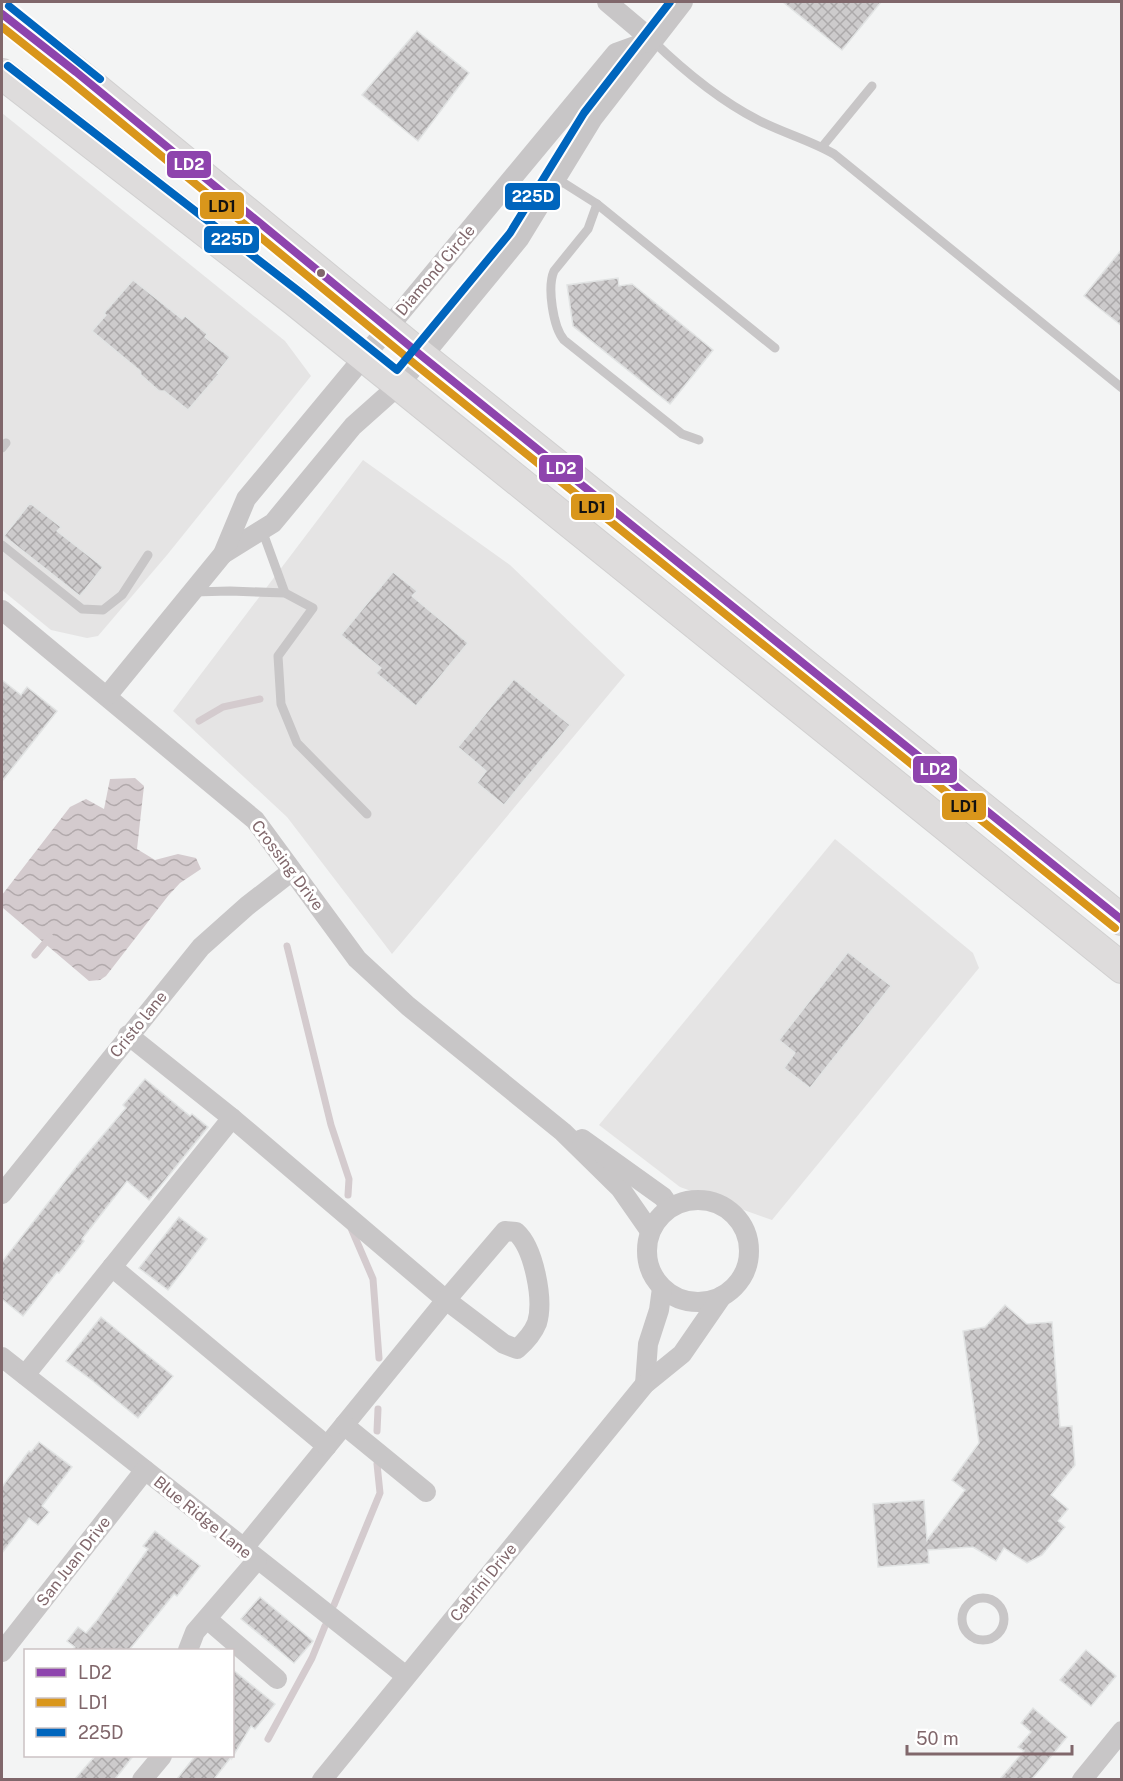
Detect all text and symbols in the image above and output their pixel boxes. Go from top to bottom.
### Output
line badge: LD2 [166,150,212,179]
text: LD2 [174,155,204,174]
line badge: 225D [504,182,561,211]
text: 225D [512,187,554,206]
line badge: LD1 [199,191,245,220]
text: LD1 [208,197,236,216]
street label: Diamond Circle [392,221,479,320]
line badge: 225D [203,225,260,254]
text: 225D [211,230,253,249]
unlabelled marker [315,267,327,279]
line badge: LD2 [538,454,584,483]
text: LD2 [546,459,576,478]
line badge: LD1 [570,493,615,521]
text: LD1 [578,498,606,517]
line badge: LD2 [912,755,958,784]
text: LD2 [920,760,950,779]
line badge: LD1 [941,792,987,821]
text: LD1 [950,797,978,816]
street label: Crossing Drive [248,817,328,914]
street label: Cristo lane [106,987,171,1061]
street label: Blue Ridge Lane [150,1472,255,1563]
street label: San Juan Drive [33,1513,114,1610]
street label: Cabrini Drive [446,1539,521,1625]
legend [24,1649,234,1757]
text: LD2 [78,1662,112,1683]
text: LD1 [78,1692,108,1713]
scale bar [907,1718,1072,1756]
text: 225D [78,1722,123,1743]
text: 50 m [916,1728,959,1749]

